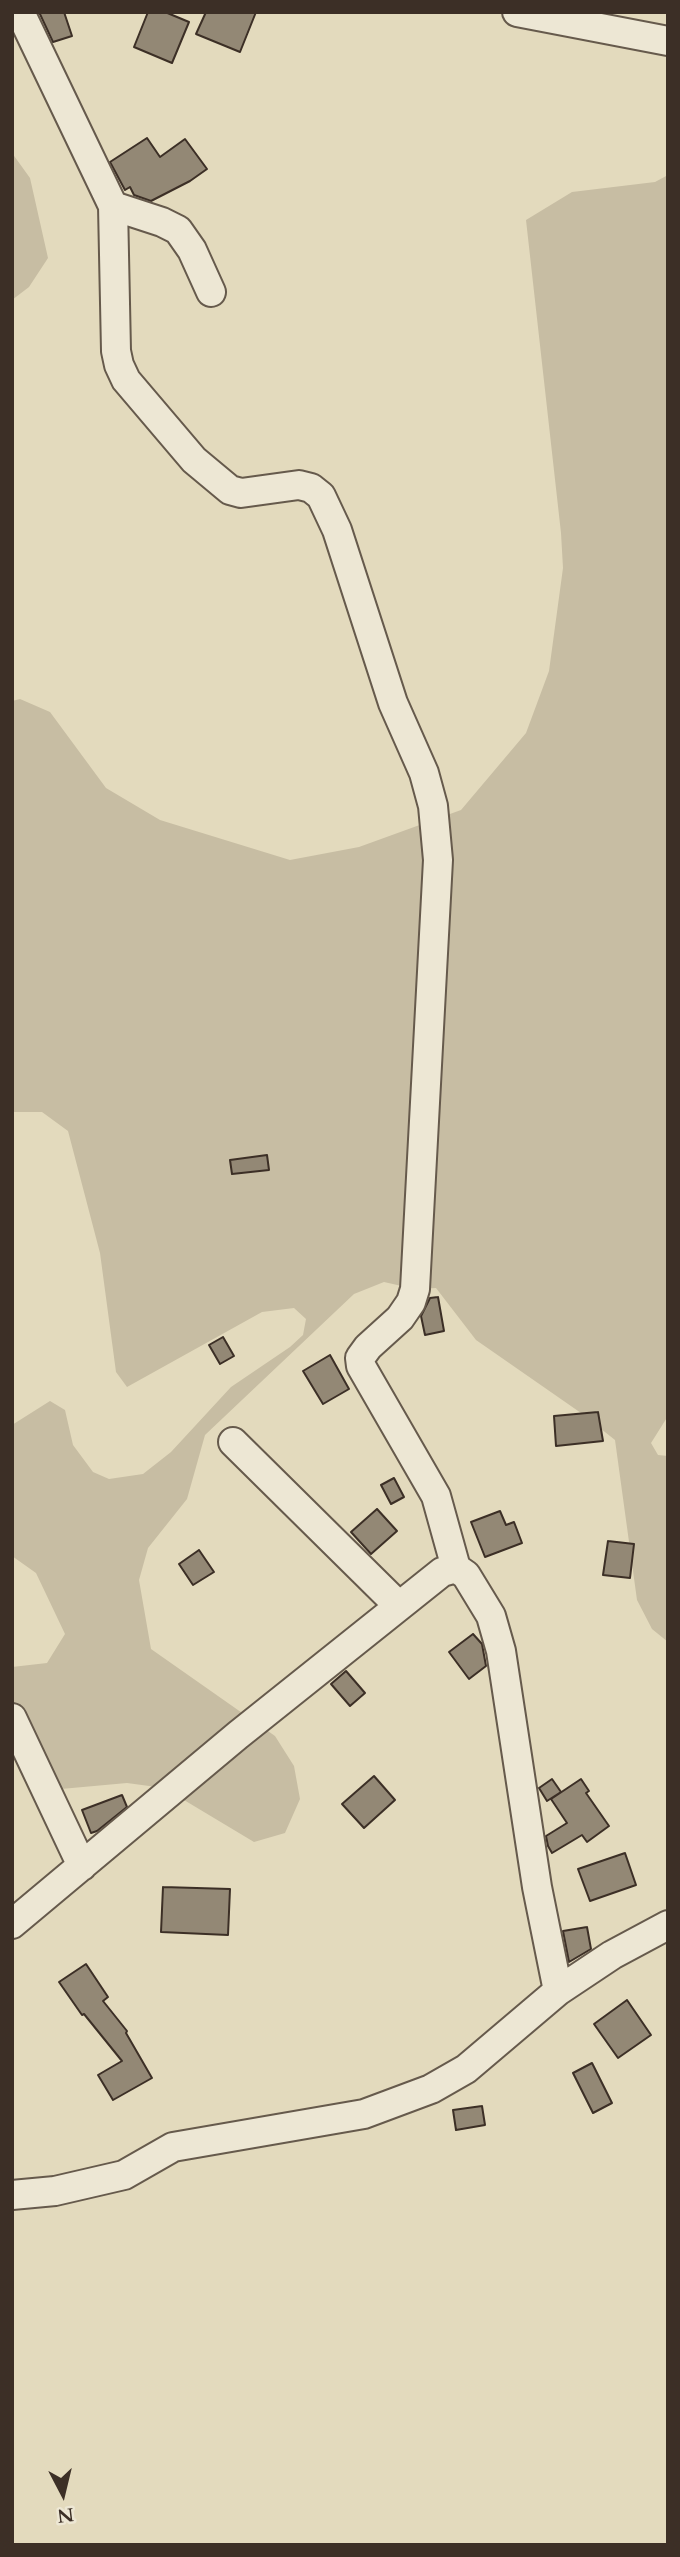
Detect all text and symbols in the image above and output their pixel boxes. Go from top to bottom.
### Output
north arrow [28,2459,98,2529]
text: N [56,2501,75,2529]

